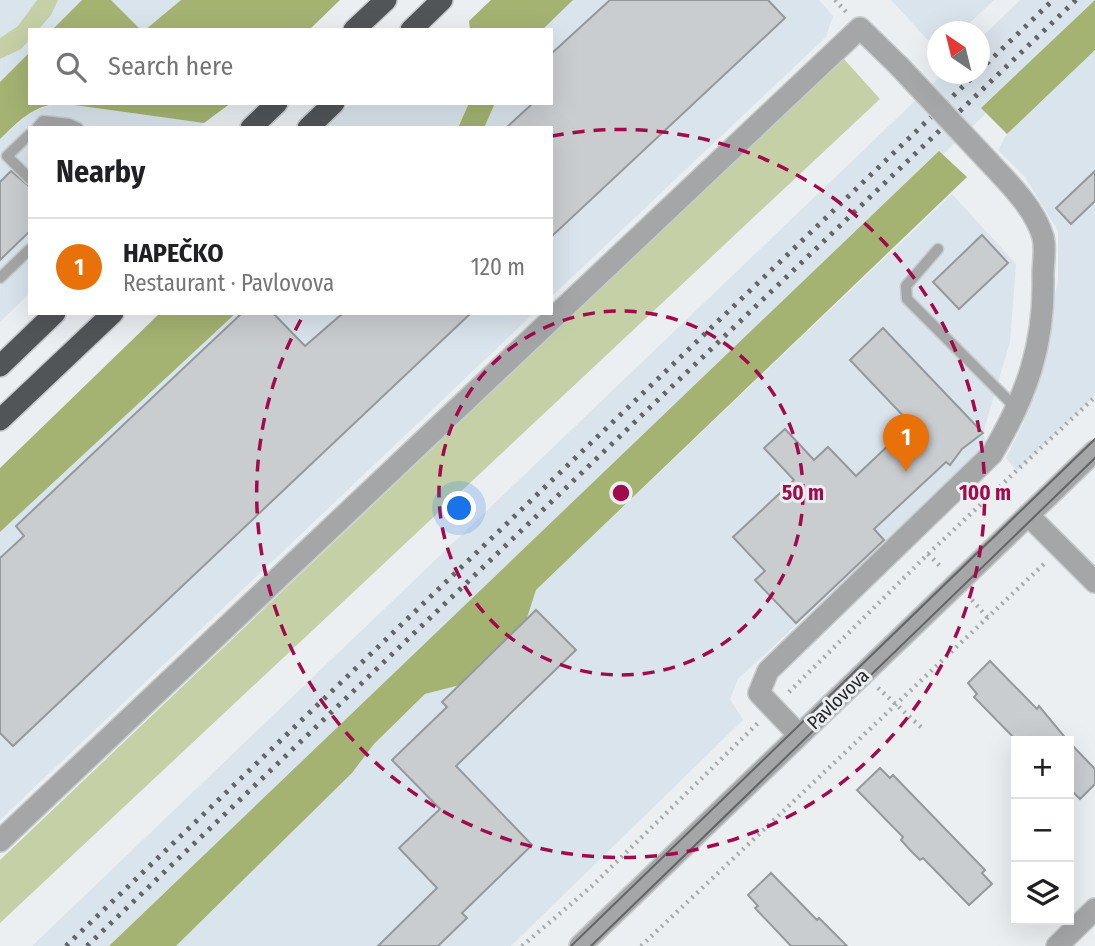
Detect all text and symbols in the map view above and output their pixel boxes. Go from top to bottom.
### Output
north arrow [927,21,990,84]
search box [28,28,553,105]
icon: search [52,48,90,86]
text: Search here [108,51,233,82]
text: Nearby [56,154,145,190]
text: HAPEČKO [123,238,224,269]
text: 1 [74,253,84,281]
text: 120 m [471,253,525,281]
text: Restaurant · Pavlovova [123,269,334,297]
pin: 1 [883,414,929,472]
text: 50 m [782,480,824,506]
text: 100 m [959,480,1011,506]
centre of rings [609,481,633,505]
your location [442,491,476,525]
street label: Pavlovova [802,664,874,734]
map controls [1011,736,1074,925]
button: + [1011,736,1074,799]
button: − [1011,799,1074,862]
button: layers [1011,862,1074,925]

